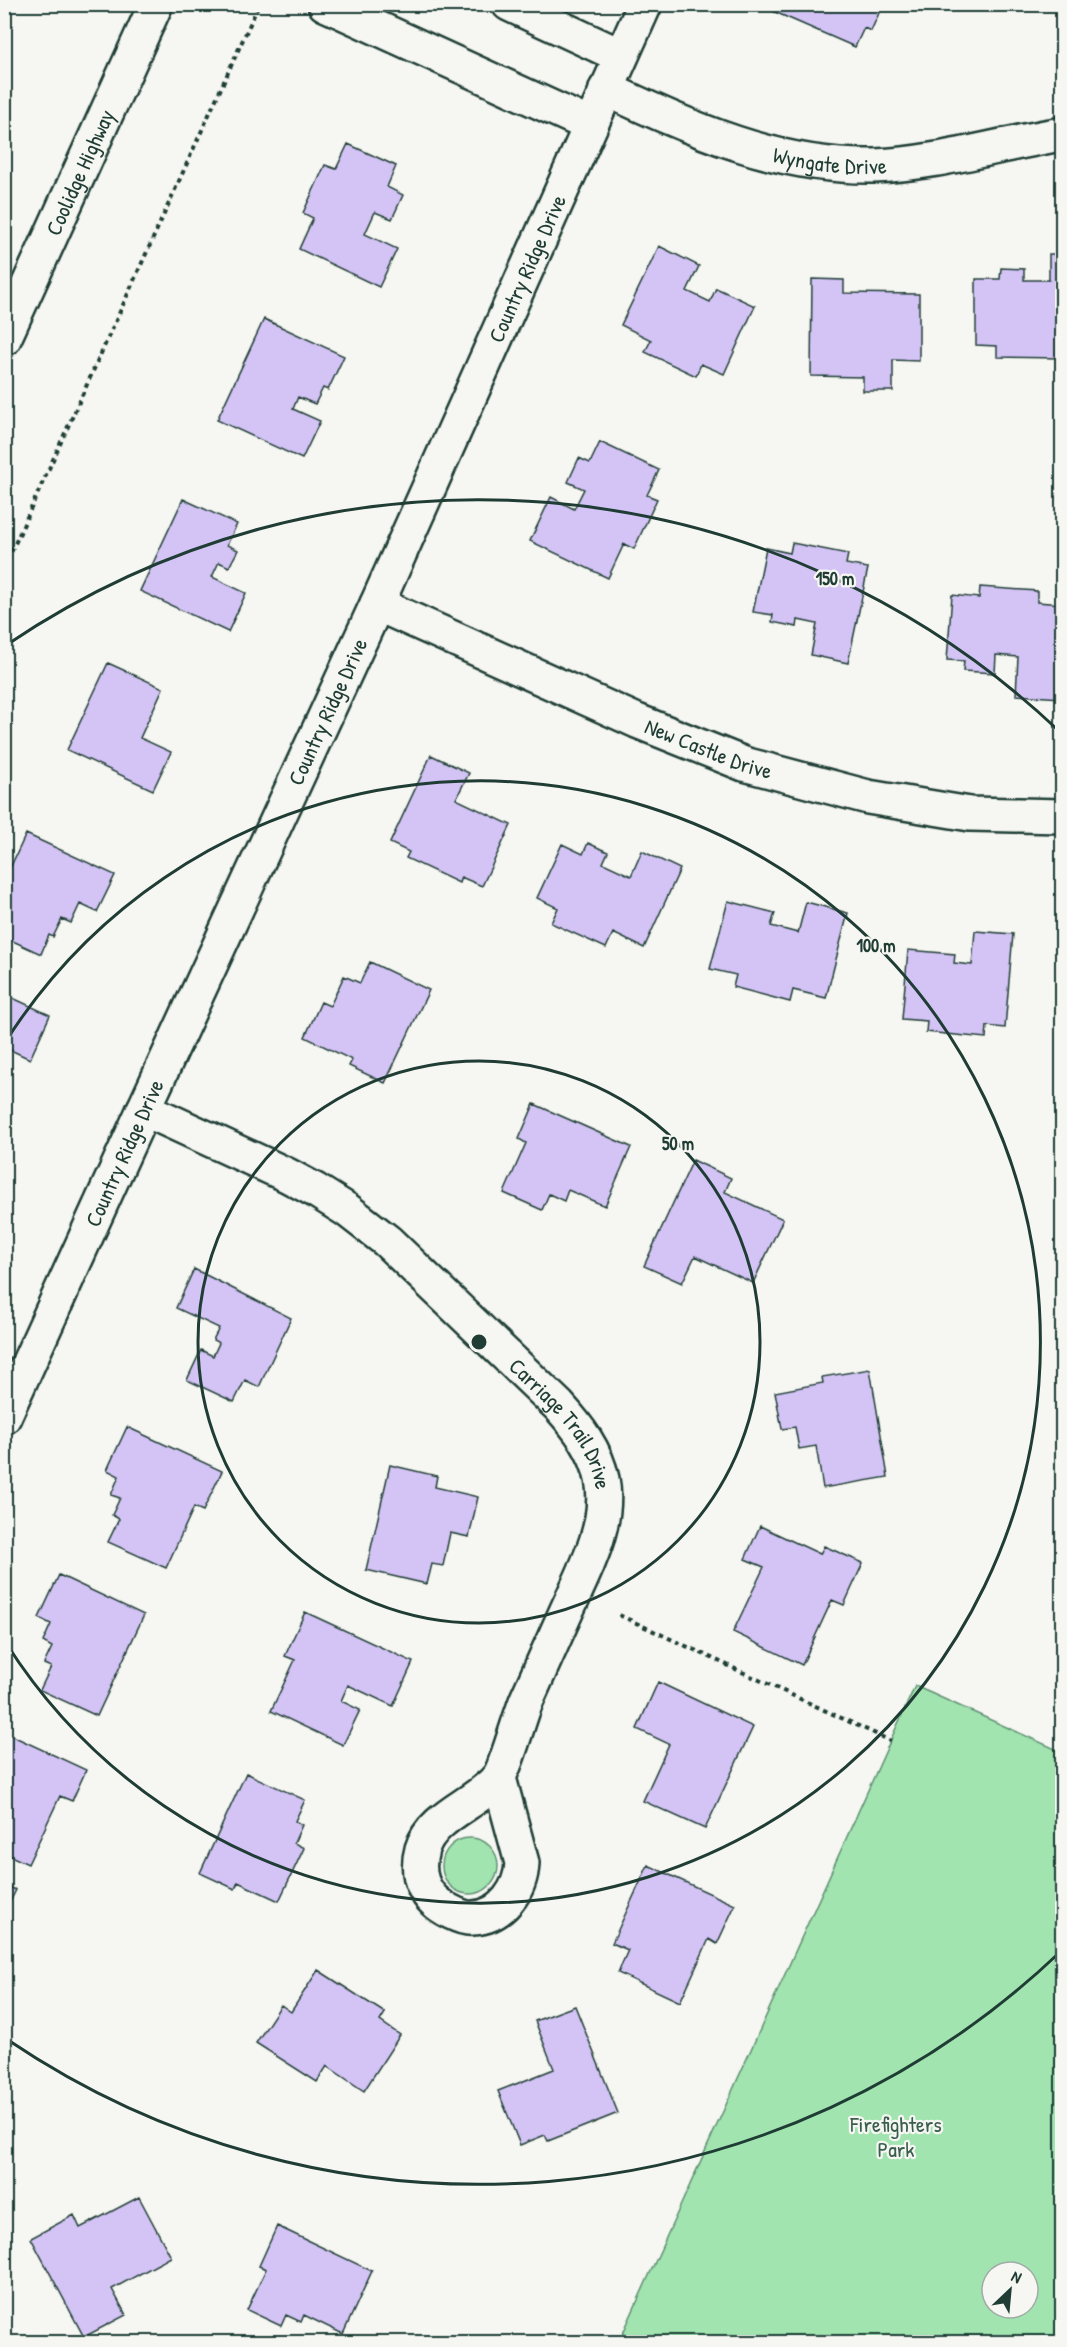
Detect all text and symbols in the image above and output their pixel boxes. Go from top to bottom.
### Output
street label: Coolidge Highway [38,105,121,240]
street label: Wyngate Drive [770,139,888,181]
street label: Country Ridge Drive [481,190,573,347]
text: 150 m [816,566,854,591]
street label: Country Ridge Drive [280,633,374,790]
street label: New Castle Drive [641,711,776,786]
text: 100 m [856,933,896,958]
street label: Country Ridge Drive [78,1074,171,1231]
text: 50 m [662,1131,694,1156]
centre of rings [469,1332,489,1352]
street label: Carriage Trail Drive [503,1351,618,1491]
park label: Firefighters Park [849,2109,942,2164]
north arrow [980,2260,1040,2320]
text: N [1008,2265,1026,2288]

